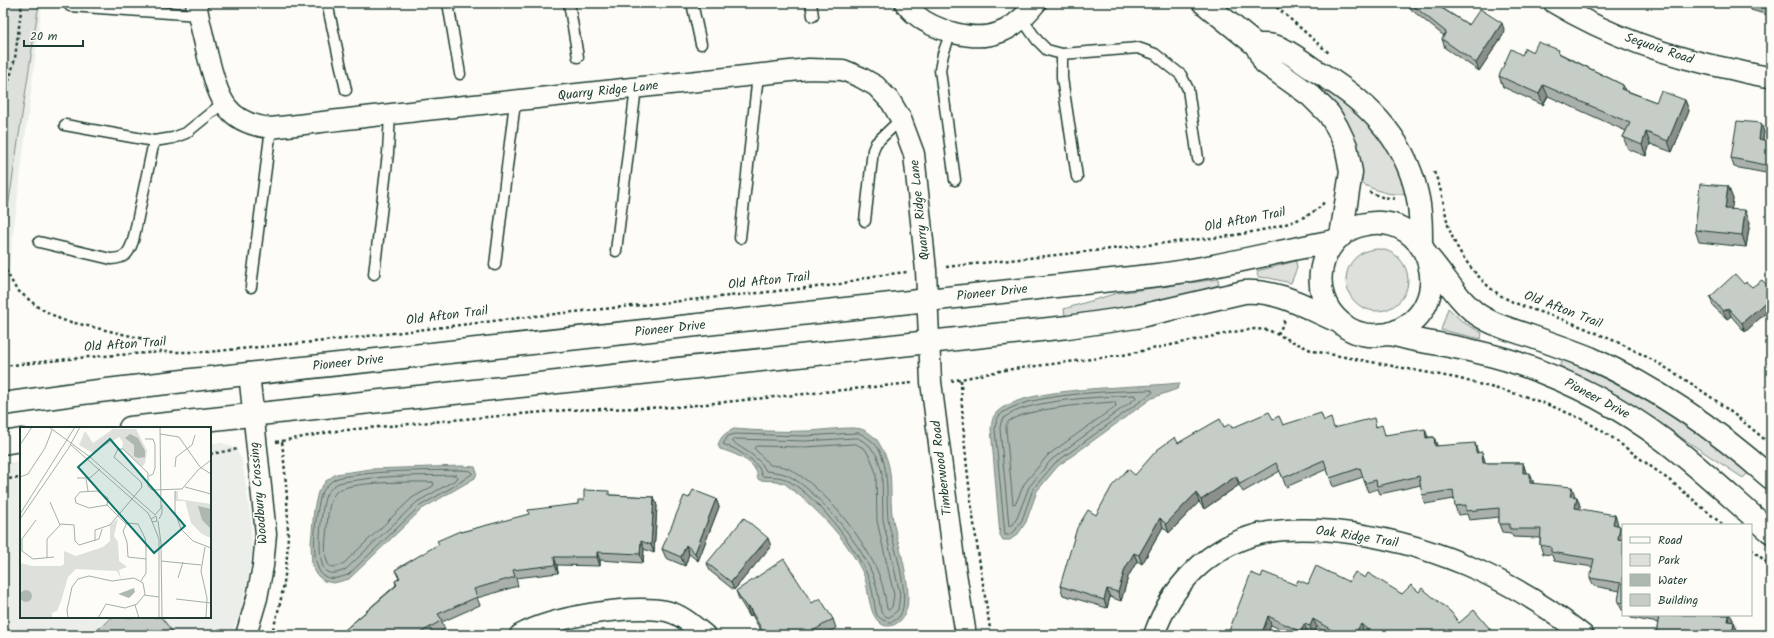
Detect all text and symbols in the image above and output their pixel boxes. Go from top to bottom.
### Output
scale bar [24,22,83,48]
text: 20 m [30,27,58,46]
street label: Sequoia Road [1622,27,1697,71]
street label: Quarry Ridge Lane [557,75,659,107]
street label: Quarry Ridge Lane [904,159,936,261]
street label: Old Afton Trail [1203,202,1287,238]
street label: Old Afton Trail [727,266,811,296]
street label: Pioneer Drive [955,279,1029,307]
street label: Old Afton Trail [1521,285,1605,335]
street label: Old Afton Trail [405,301,489,331]
street label: Pioneer Drive [633,315,707,343]
street label: Old Afton Trail [83,332,167,358]
street label: Pioneer Drive [311,349,385,377]
street label: Pioneer Drive [1561,373,1634,425]
street label: Timberwood Road [926,419,958,517]
inset map [20,427,211,618]
street label: Woodbury Crossing [244,441,274,545]
street label: Oak Ridge Trail [1314,520,1400,554]
legend [1622,524,1752,616]
text: Road [1658,531,1683,550]
text: Park [1658,551,1680,570]
text: Water [1658,571,1688,590]
text: Building [1658,591,1698,610]

